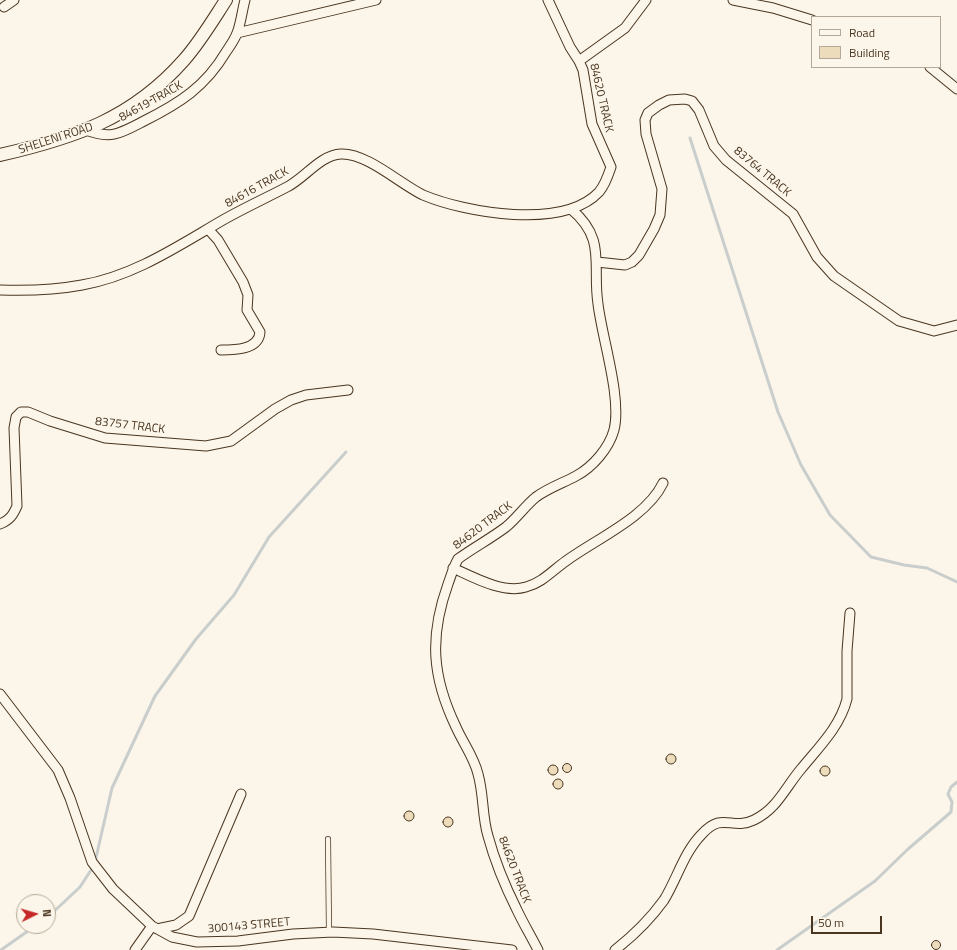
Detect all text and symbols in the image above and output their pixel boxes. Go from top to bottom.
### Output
legend [811,16,941,68]
text: Road [849,23,875,42]
text: Building [849,43,890,62]
street label: 84620 TRACK [586,62,616,134]
street label: 84619 TRACK [117,79,185,125]
street label: SHELENI ROAD [17,120,95,158]
street label: 83764 TRACK [730,144,794,200]
street label: 84616 TRACK [223,165,291,211]
street label: 83757 TRACK [94,415,166,437]
street label: 84620 TRACK [451,499,515,553]
street label: 84620 TRACK [495,835,533,905]
north arrow [16,894,56,934]
scale bar [813,908,884,934]
text: N [39,909,55,918]
text: 50 m [818,913,844,932]
street label: 300143 STREET [207,915,291,937]

